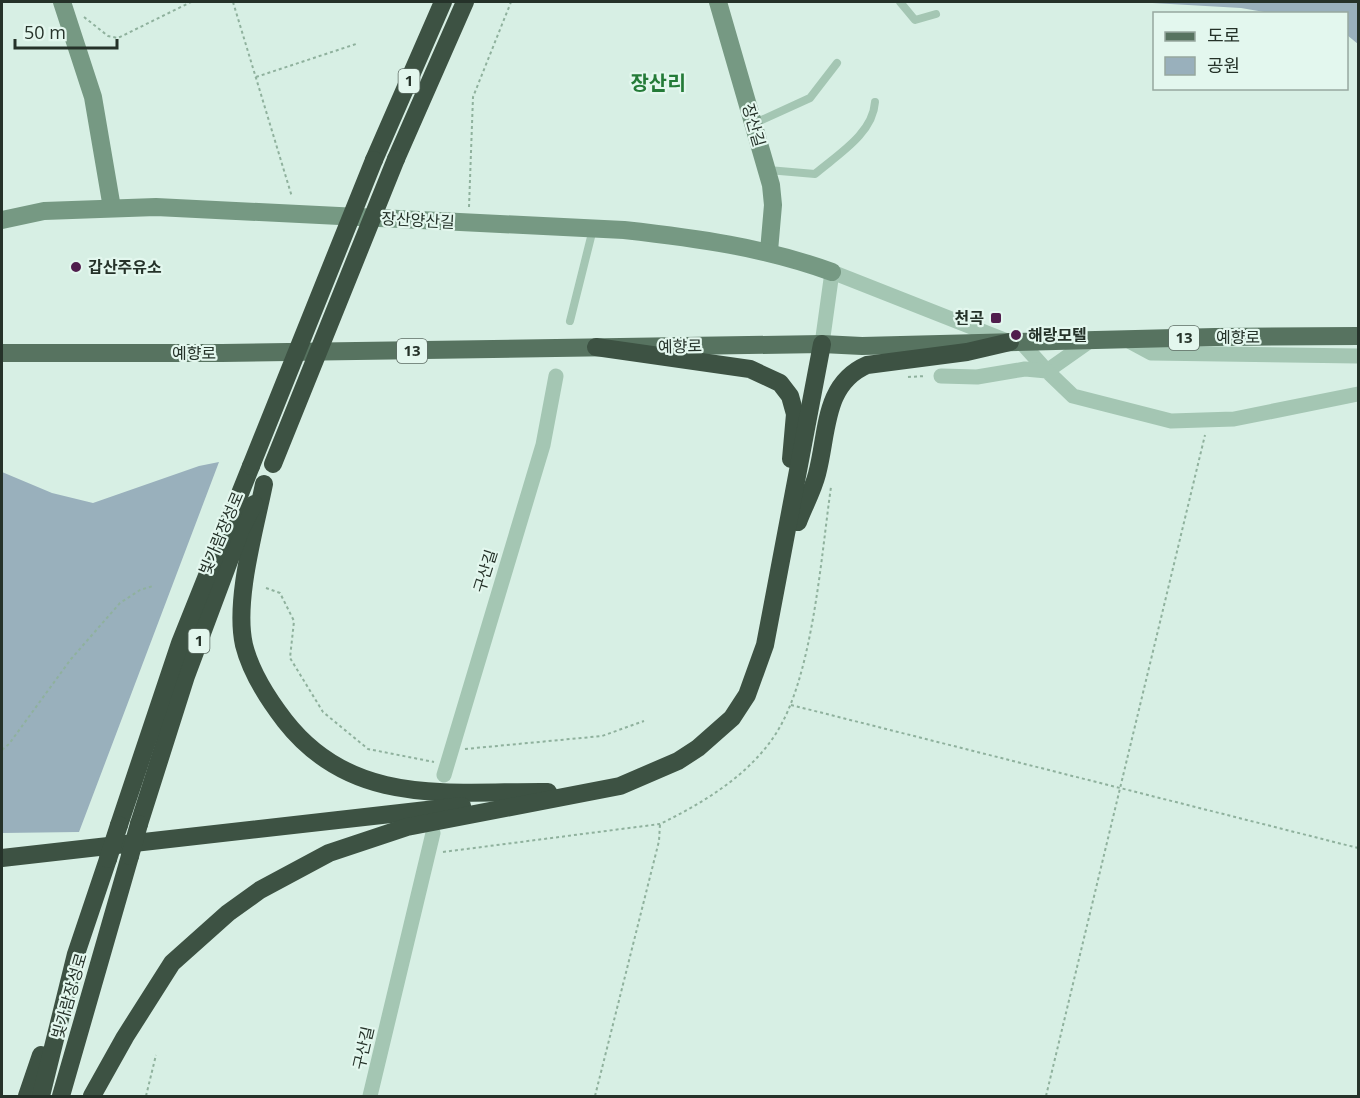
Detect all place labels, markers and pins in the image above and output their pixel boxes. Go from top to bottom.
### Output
place label: 갑산주유소 [88,256,162,278]
marker: 갑산주유소 [69,260,83,274]
place label: 천곡 [955,307,984,329]
marker: 천곡 [989,311,1003,325]
place label: 해랑모텔 [1028,324,1087,346]
marker: 해랑모텔 [1009,328,1023,342]

